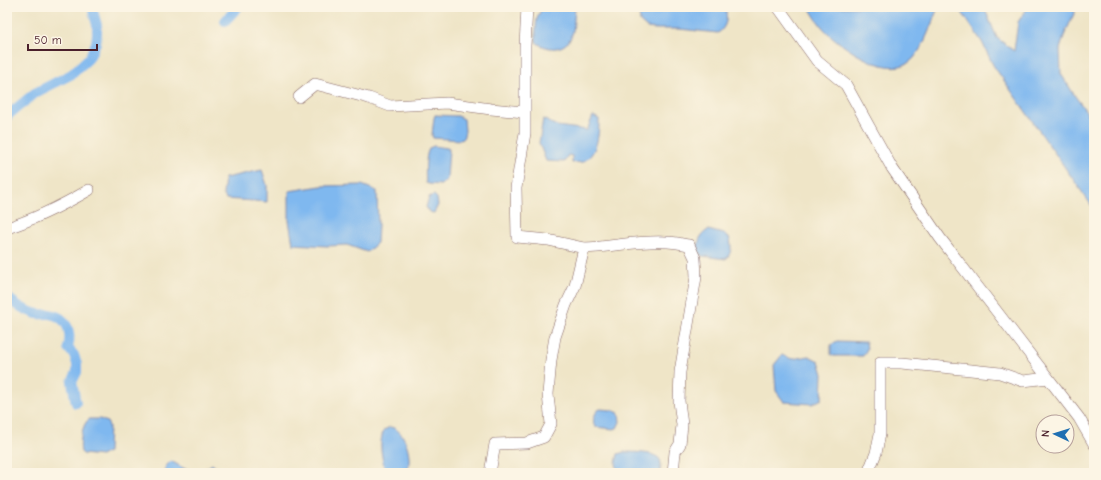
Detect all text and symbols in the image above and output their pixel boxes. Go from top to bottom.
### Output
scale bar [28,26,97,52]
text: 50 m [34,33,62,47]
north arrow [1035,414,1075,454]
text: N [1039,429,1052,437]

